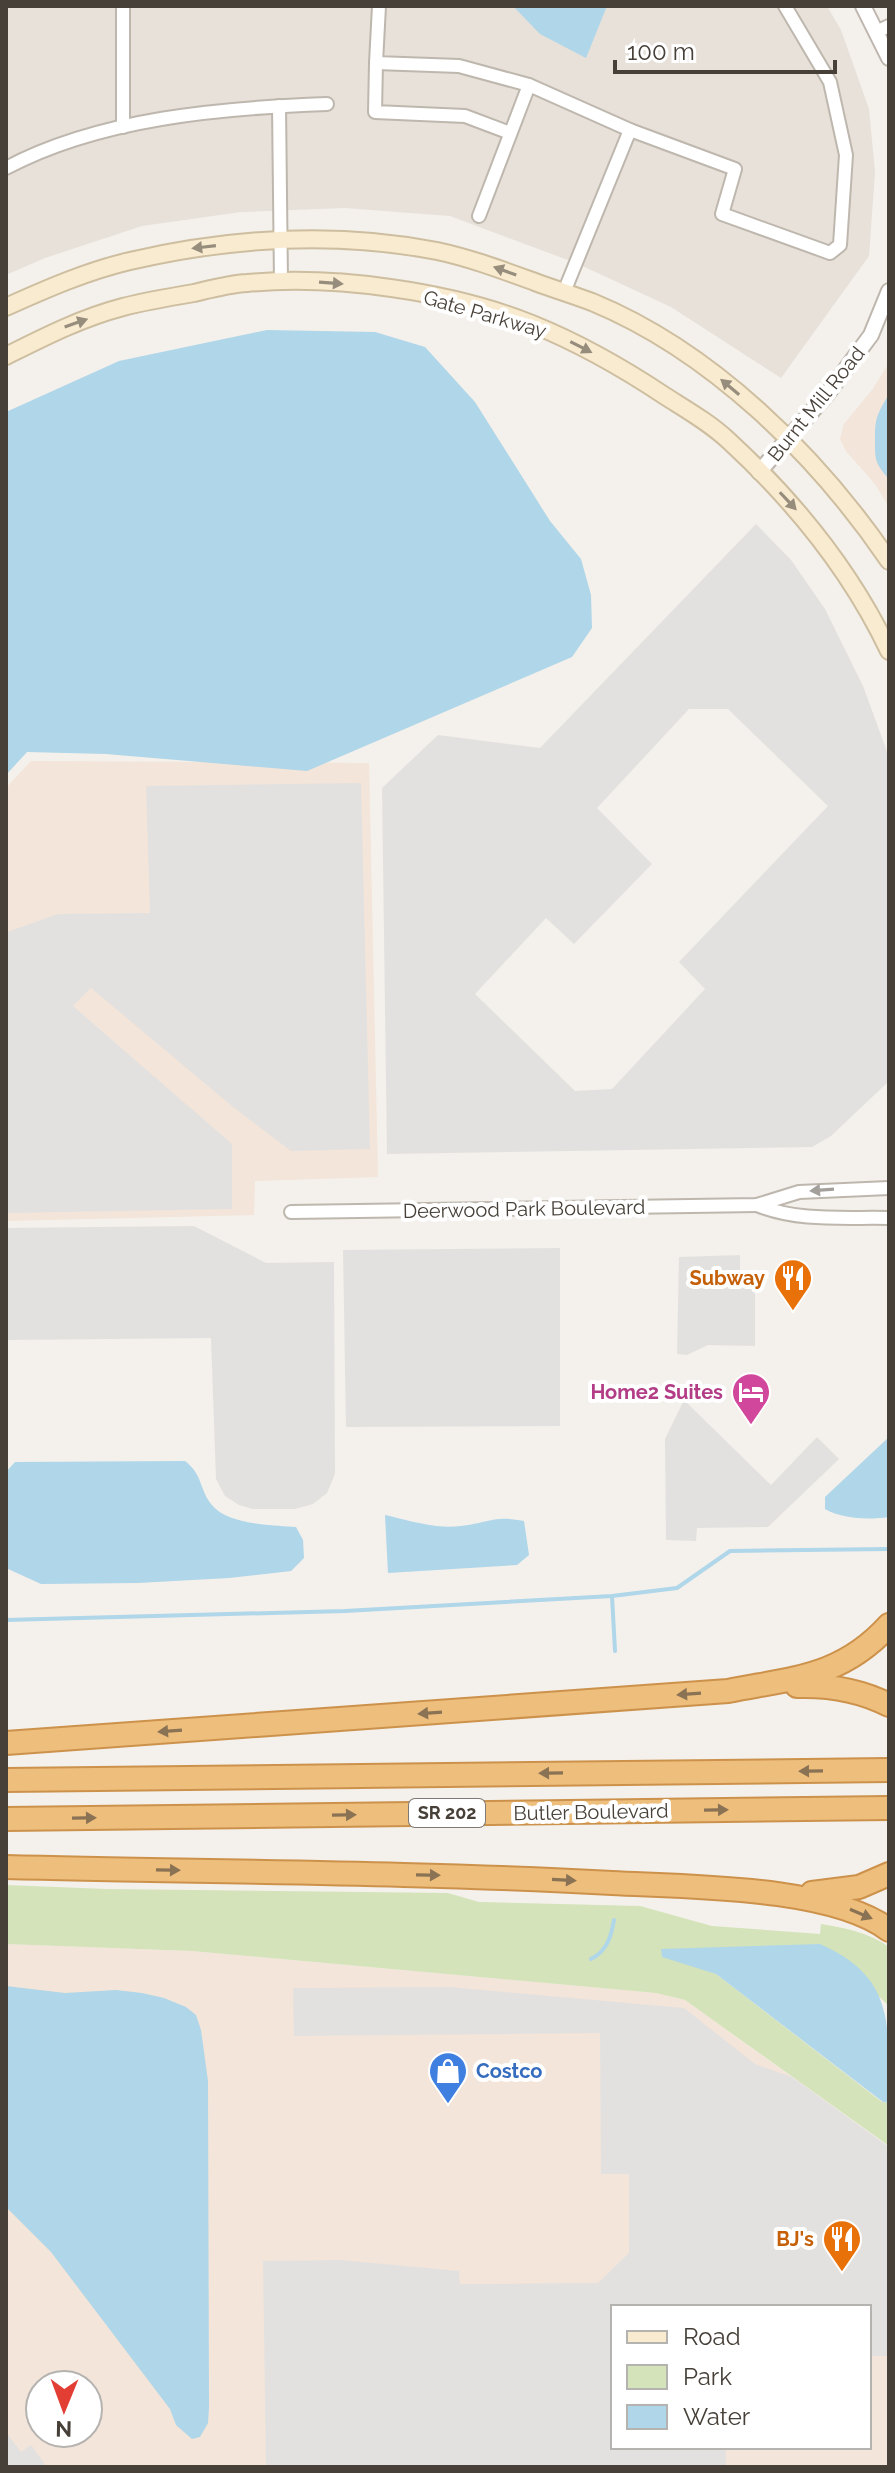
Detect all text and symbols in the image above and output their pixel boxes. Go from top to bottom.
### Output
scale bar [615,24,835,74]
text: 100 m [627,37,695,66]
one-way arrow [191,241,216,254]
one-way arrow [493,265,517,277]
one-way arrow [319,277,344,290]
street label: Gate Parkway [421,285,549,343]
one-way arrow [65,316,89,329]
one-way arrow [570,341,593,354]
street label: Burnt Mill Road [762,342,870,466]
one-way arrow [720,379,740,396]
one-way arrow [778,492,796,511]
one-way arrow [809,1184,834,1197]
street label: Deerwood Park Boulevard [403,1195,645,1223]
restaurant icon: Subway [772,1257,814,1312]
place label: Subway [690,1266,765,1290]
hotel icon: Home2 Suites [730,1371,772,1426]
place label: Home2 Suites [590,1380,723,1404]
one-way arrow [676,1688,701,1701]
one-way arrow [417,1707,442,1720]
one-way arrow [157,1725,182,1738]
one-way arrow [798,1764,823,1777]
one-way arrow [538,1767,563,1780]
road number: SR 202 [409,1799,485,1827]
street label: Butler Boulevard [513,1799,669,1825]
one-way arrow [704,1804,729,1816]
one-way arrow [332,1808,357,1821]
one-way arrow [72,1811,97,1824]
one-way arrow [156,1864,181,1877]
one-way arrow [416,1869,441,1881]
one-way arrow [552,1874,577,1887]
one-way arrow [849,1908,873,1921]
shop icon: Costco [427,2050,469,2105]
place label: Costco [476,2059,542,2083]
restaurant icon: BJ's [821,2218,863,2273]
place label: BJ's [776,2227,814,2251]
legend [611,2305,871,2449]
text: Road [683,2322,741,2351]
text: Park [683,2362,732,2391]
north arrow [24,2369,104,2449]
text: Water [683,2402,751,2431]
text: N [55,2416,72,2442]

